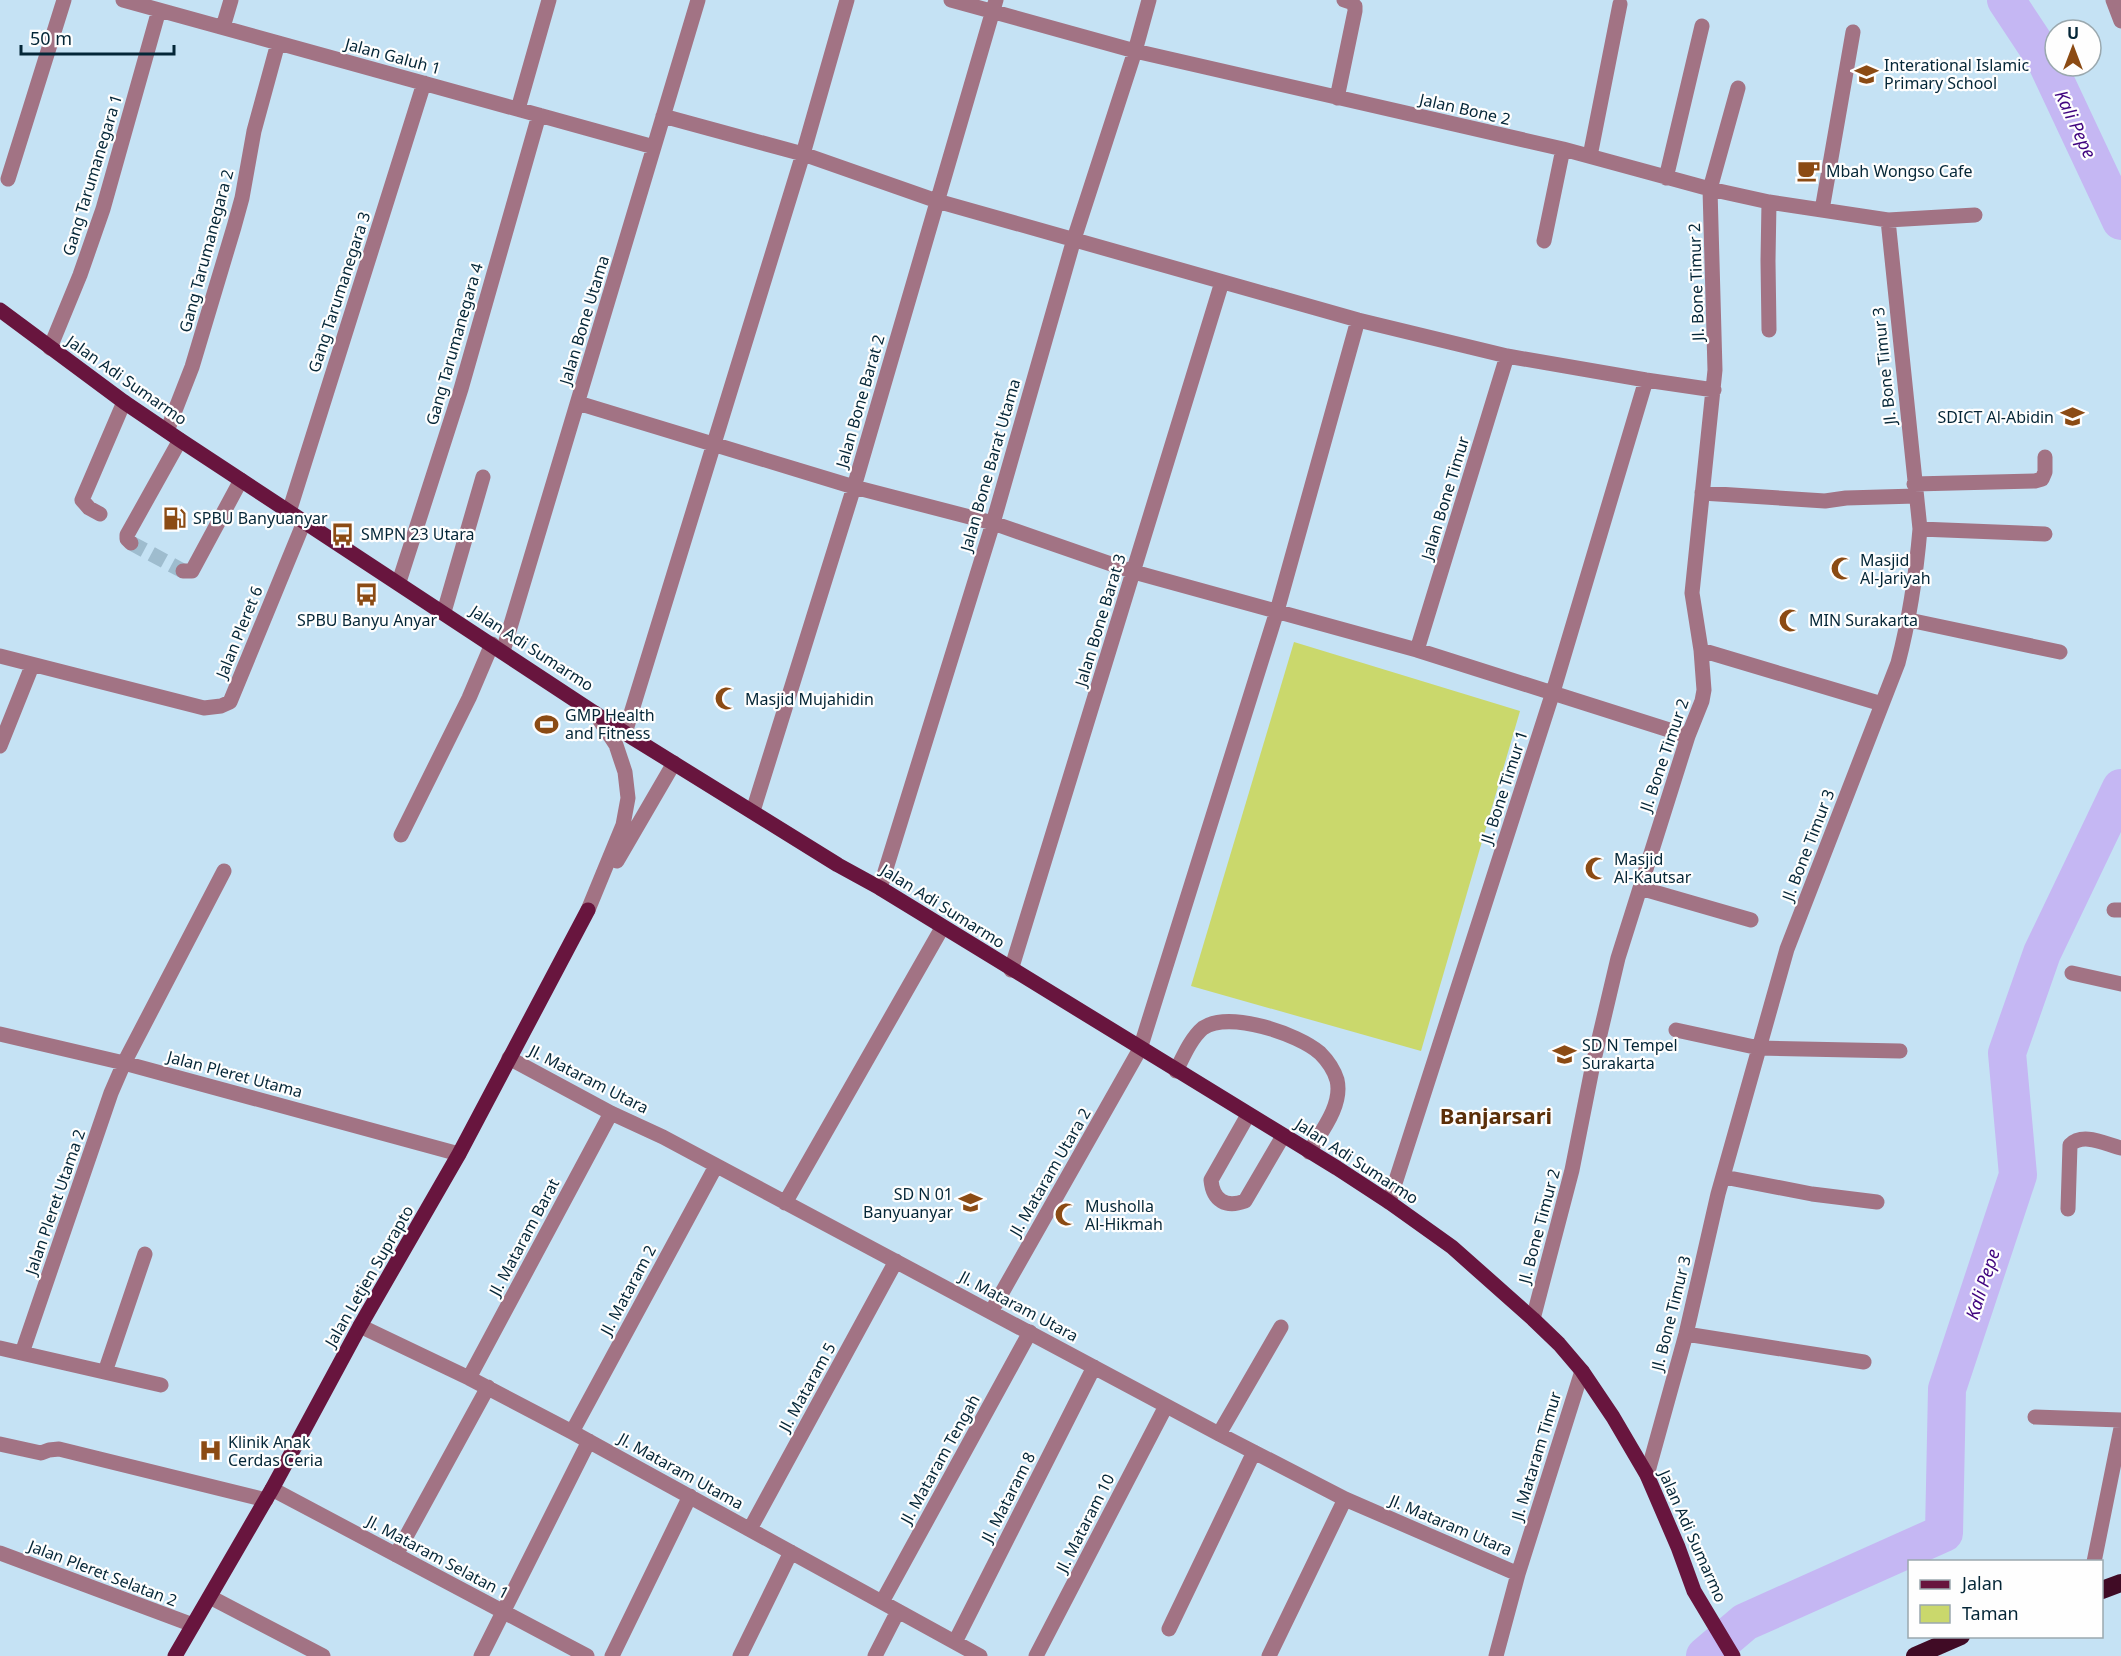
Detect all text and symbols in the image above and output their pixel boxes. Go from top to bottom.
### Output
scale bar [21,18,174,56]
north arrow [2043,18,2103,78]
text: U [2067,22,2079,44]
text: 50 m [30,26,72,50]
street label: Jalan Galuh 1 [341,32,443,79]
place label: Interational Islamic Primary School [1884,54,2029,94]
school or university icon: Interational Islamic Primary School [1853,61,1879,87]
water label: Kali Pepe [2050,86,2102,162]
street label: Jalan Bone 2 [1415,87,1513,130]
street label: Gang Tarumanegara 1 [57,92,127,258]
cafe icon: Mbah Wongso Cafe [1795,158,1821,184]
place label: Mbah Wongso Cafe [1826,160,1972,182]
street label: Gang Tarumanegara 2 [174,167,238,335]
street label: Gang Tarumanegara 3 [303,209,375,375]
street label: Jl. Bone Timur 2 [1683,223,1709,343]
street label: Jalan Bone Utama [553,253,614,389]
street label: Gang Tarumanegara 4 [420,260,488,428]
street label: Jl. Bone Timur 3 [1867,306,1901,428]
street label: Jalan Adi Sumarmo [61,329,192,430]
street label: Jalan Bone Barat 2 [830,332,890,472]
street label: Jalan Bone Barat Utama [954,376,1025,556]
school or university icon: SDICT Al-Abidin [2059,404,2085,430]
place label: SDICT Al-Abidin [1937,406,2054,428]
street label: Jalan Bone Timur [1415,433,1474,564]
fuel station icon: SPBU Banyuanyar [162,505,188,531]
place label: SPBU Banyuanyar [193,507,328,529]
bus stop icon: SMPN 23 Utara [330,521,356,547]
place label: SMPN 23 Utara [361,523,474,545]
place label: Masjid Al-Jariyah [1860,549,1931,589]
street label: Jalan Bone Barat 3 [1069,551,1131,691]
mosque icon: Masjid Al-Jariyah [1829,556,1855,582]
bus stop icon: SPBU Banyu Anyar [354,582,380,608]
street label: Jalan Pleret 6 [210,583,268,683]
street label: Jalan Adi Sumarmo [464,599,598,696]
mosque icon: MIN Surakarta [1778,607,1804,633]
place label: SPBU Banyu Anyar [297,609,437,631]
place label: MIN Surakarta [1809,609,1918,631]
mosque icon: Masjid Mujahidin [714,686,740,712]
place label: Masjid Mujahidin [745,688,874,710]
street label: Jl. Bone Timur 2 [1634,696,1694,816]
place label: GMP Health and Fitness [565,704,655,744]
sports icon: GMP Health and Fitness [534,711,560,737]
street label: Jl. Bone Timur 1 [1475,728,1533,848]
street label: Jl. Bone Timur 3 [1776,786,1839,906]
place label: Masjid Al-Kautsar [1614,848,1692,888]
mosque icon: Masjid Al-Kautsar [1583,855,1609,881]
street label: Jalan Adi Sumarmo [875,858,1009,953]
place label: SD N Tempel Surakarta [1582,1034,1678,1074]
street label: Jl. Mataram Utara [524,1038,652,1119]
school or university icon: SD N Tempel Surakarta [1551,1041,1577,1067]
street label: Jalan Pleret Utama [163,1045,305,1103]
district label: Banjarsari [1440,1100,1552,1130]
street label: Jl. Mataram Utara 2 [1003,1104,1096,1242]
street label: Jalan Adi Sumarmo [1289,1112,1423,1209]
street label: Jalan Pleret Utama 2 [19,1126,90,1279]
street label: Jl. Bone Timur 2 [1513,1166,1565,1288]
street label: Jl. Mataram Barat [483,1174,564,1301]
place label: SD N 01 Banyuanyar [863,1183,953,1223]
school or university icon: SD N 01 Banyuanyar [958,1190,984,1216]
place label: Musholla Al-Hikmah [1085,1195,1163,1235]
street label: Jalan Letjen Suprapto [318,1201,419,1352]
mosque icon: Musholla Al-Hikmah [1054,1202,1080,1228]
street label: Jl. Mataram 2 [594,1241,661,1341]
water label: Kali Pepe [1959,1246,2005,1322]
street label: Jl. Bone Timur 3 [1646,1253,1696,1375]
street label: Jl. Mataram Utara [954,1265,1082,1347]
street label: Jl. Mataram 5 [772,1338,841,1437]
street label: Jl. Mataram Timur [1505,1388,1566,1525]
street label: Jl. Mataram Tengah [894,1390,985,1529]
street label: Jl. Mataram Utama [613,1426,748,1515]
place label: Klinik Anak Cerdas Ceria [228,1431,323,1471]
hospital icon: Klinik Anak Cerdas Ceria [197,1438,223,1464]
street label: Jl. Mataram 8 [975,1448,1040,1548]
street label: Jalan Adi Sumarmo [1653,1465,1732,1606]
street label: Jl. Mataram 10 [1050,1470,1119,1578]
street label: Jl. Mataram Utara [1384,1488,1516,1561]
street label: Jl. Mataram Selatan 1 [361,1509,513,1604]
street label: Jalan Pleret Selatan 2 [24,1534,180,1611]
legend [1908,1560,2103,1638]
text: Jalan [1960,1571,2003,1595]
text: Taman [1962,1601,2019,1625]

